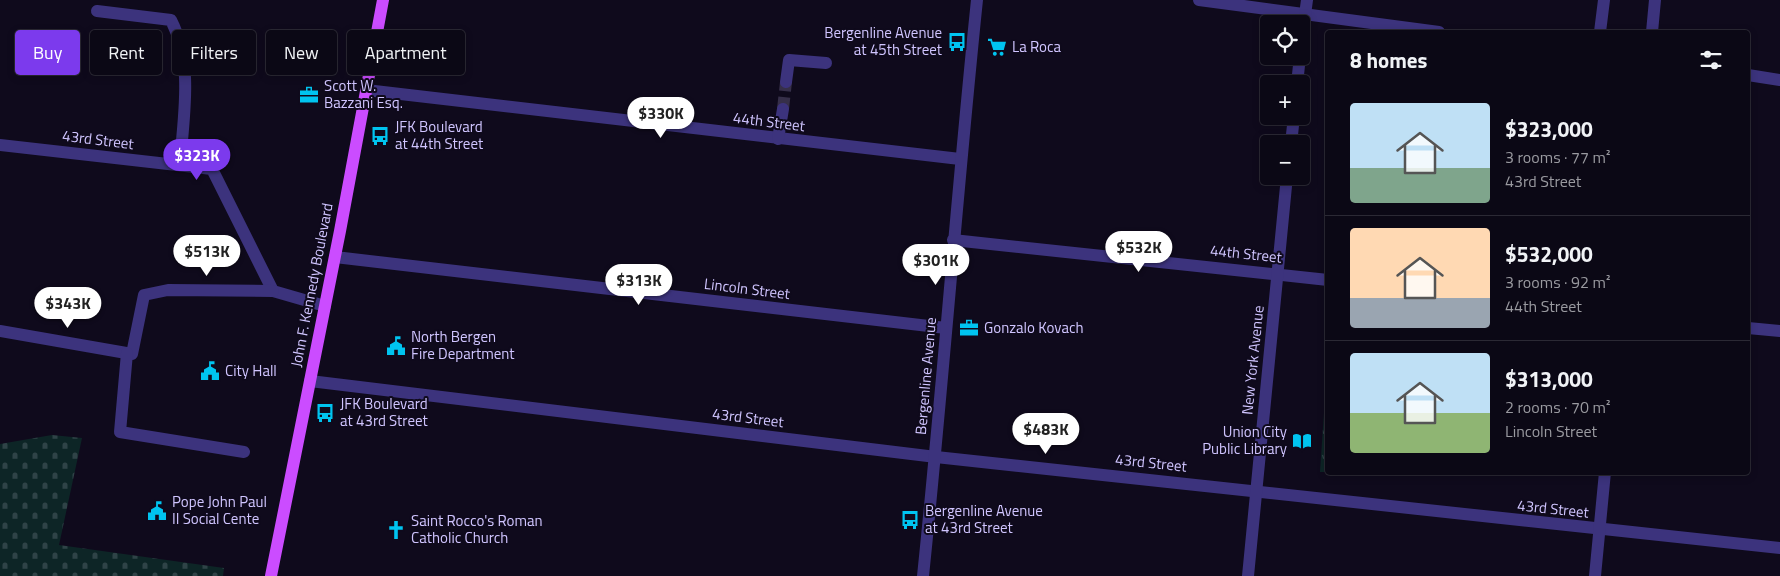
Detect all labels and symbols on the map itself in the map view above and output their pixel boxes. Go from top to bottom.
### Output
place label: Bergenline Avenue at 45th Street [824,21,943,61]
bus stop icon: Bergenline Avenue at 45th Street [946,31,968,53]
place label: La Roca [1012,35,1062,58]
supermarket icon: La Roca [986,36,1008,58]
place label: Scott W. Bazzani Esq. [324,74,403,114]
office icon: Scott W. Bazzani Esq. [298,84,320,106]
pin: $330K [626,96,696,139]
street label: 44th Street [732,106,807,137]
place label: JFK Boulevard at 44th Street [395,115,484,155]
street label: 43rd Street [61,124,136,155]
bus stop icon: JFK Boulevard at 44th Street [369,125,391,147]
pin: $323K [162,138,232,181]
street label: John F. Kennedy Boulevard [284,201,339,369]
pin: $532K [1104,230,1174,273]
pin: $513K [172,234,242,277]
street label: 44th Street [1209,238,1284,269]
pin: $301K [901,244,971,286]
pin: $313K [604,264,674,306]
street label: Lincoln Street [703,272,792,305]
pin: $343K [33,286,103,329]
street label: New York Avenue [1235,304,1270,416]
street label: Bergenline Avenue [909,316,942,436]
place label: Gonzalo Kovach [984,316,1084,339]
office icon: Gonzalo Kovach [958,317,980,339]
place label: North Bergen Fire Department [411,325,515,365]
public building icon: North Bergen Fire Department [385,335,407,357]
place label: City Hall [225,359,277,382]
public building icon: City Hall [199,360,221,382]
place label: JFK Boulevard at 43rd Street [340,392,429,432]
bus stop icon: JFK Boulevard at 43rd Street [314,402,336,424]
street label: 43rd Street [711,402,786,433]
pin: $483K [1011,412,1081,455]
place label: Union City Public Library [1202,420,1287,460]
library icon: Union City Public Library [1291,430,1313,452]
street label: 43rd Street [1114,447,1189,478]
place label: Pope John Paul II Social Cente [172,490,267,530]
street label: 43rd Street [1516,493,1591,524]
place label: Bergenline Avenue at 43rd Street [925,499,1043,539]
public building icon: Pope John Paul II Social Cente [146,500,168,522]
place label: Saint Rocco's Roman Catholic Church [411,509,543,549]
bus stop icon: Bergenline Avenue at 43rd Street [899,509,921,531]
church icon: Saint Rocco's Roman Catholic Church [385,519,407,541]

